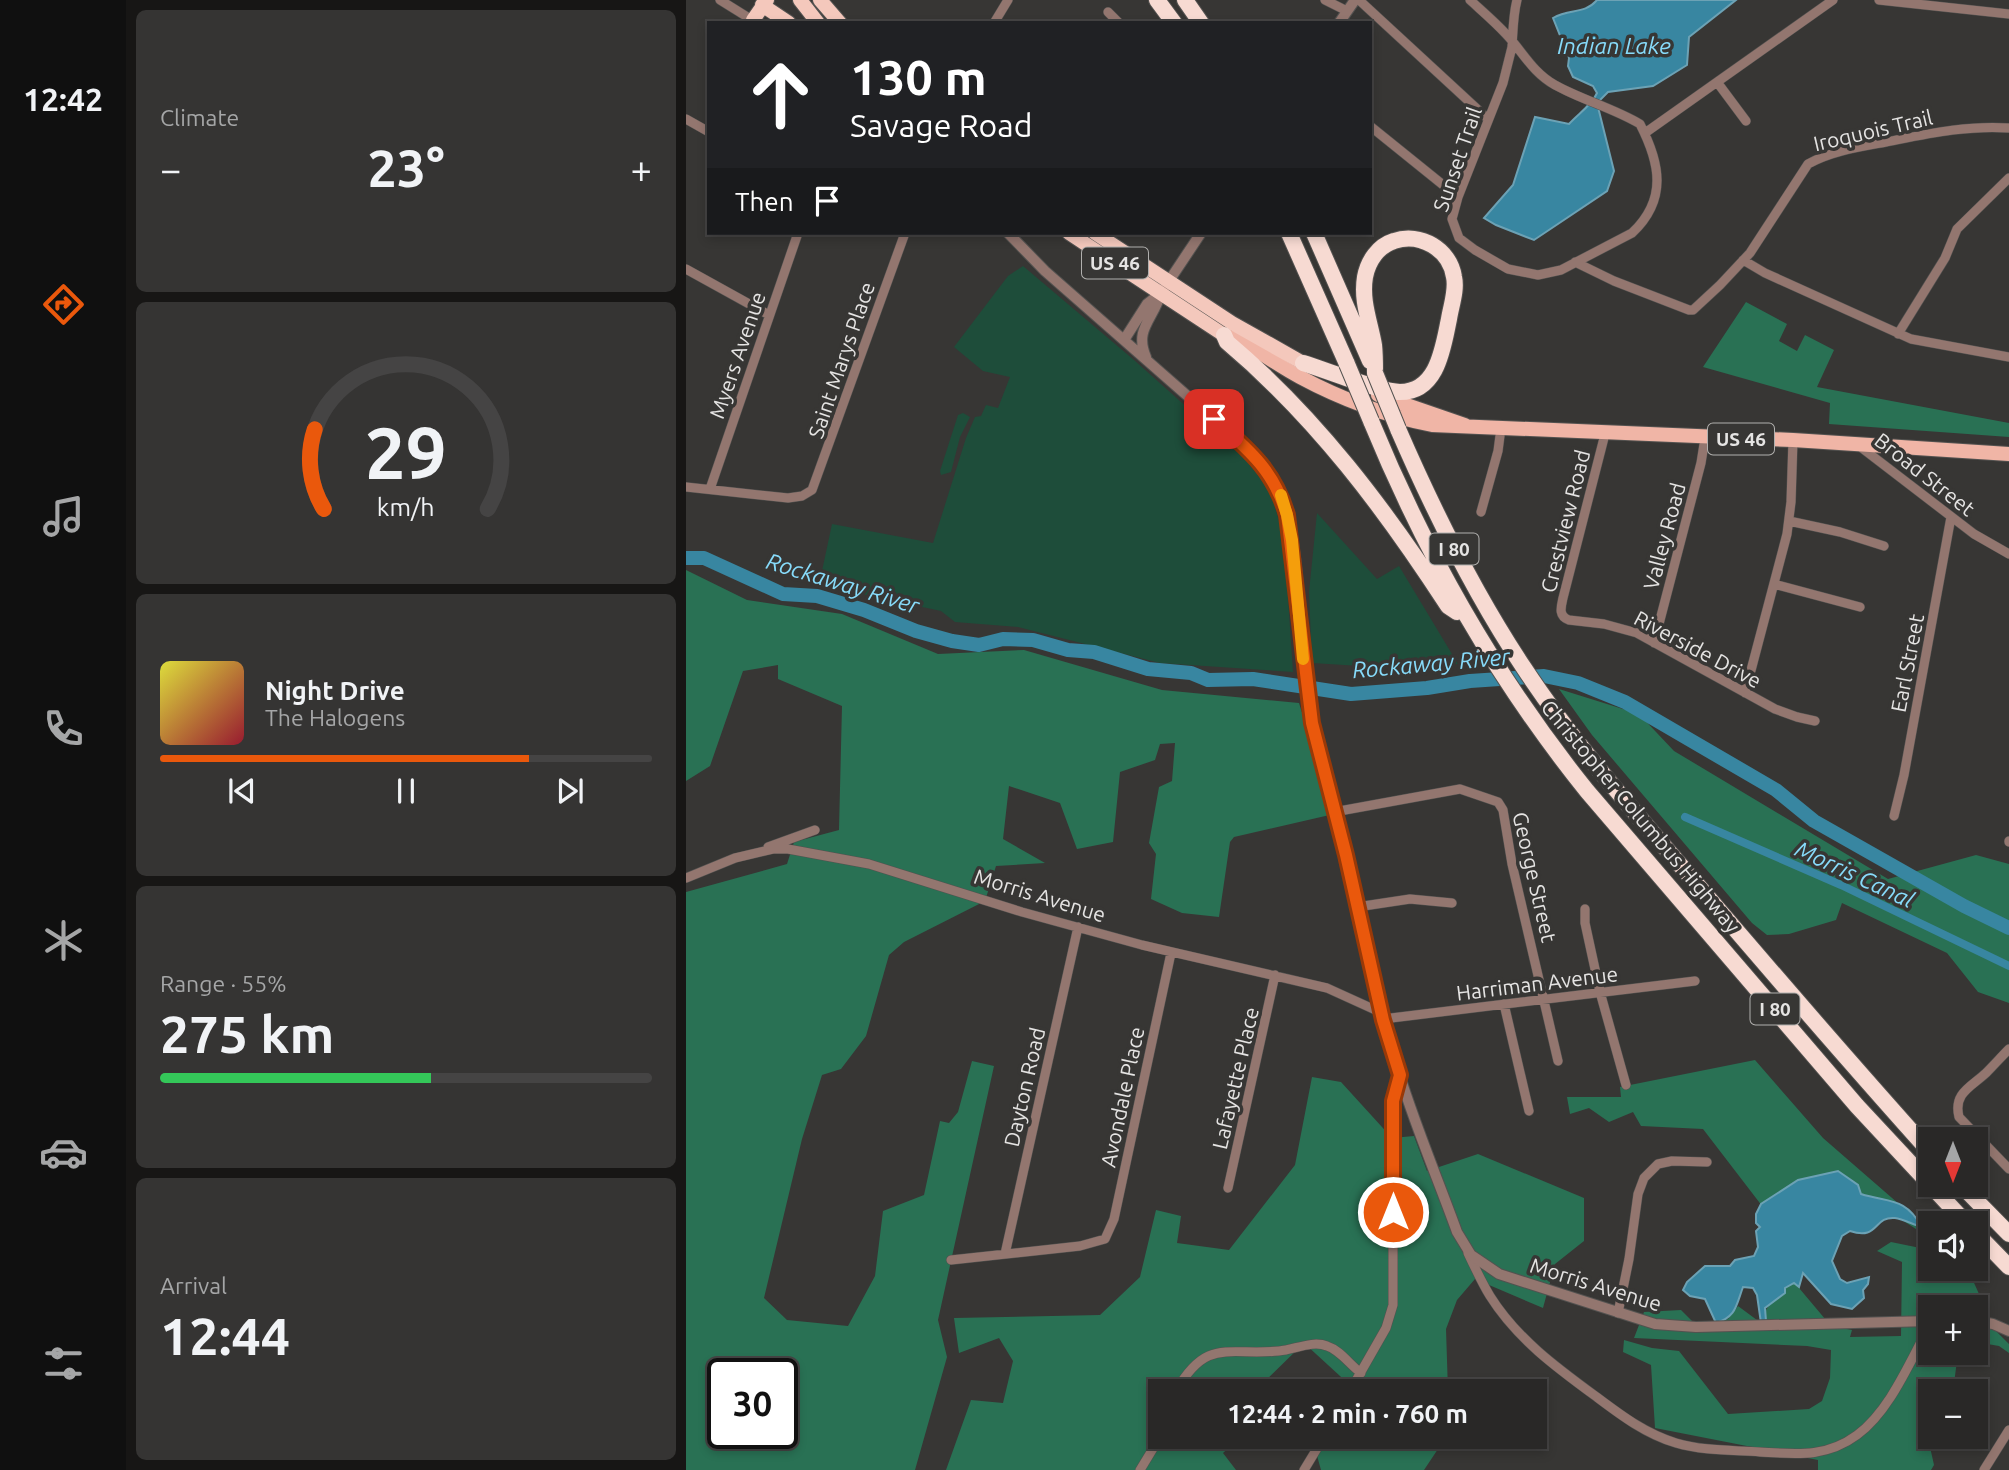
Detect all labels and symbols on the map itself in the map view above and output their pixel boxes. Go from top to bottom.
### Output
water label: Indian Lake [1557,33,1671,58]
street label: Sunset Trail [1428,104,1486,214]
street label: Iroquois Trail [1811,105,1935,155]
road number: US 46 [1082,247,1148,278]
street label: Saint Marys Place [803,279,879,441]
street label: Myers Avenue [704,288,770,422]
pin [1184,389,1244,449]
road number: US 46 [1708,424,1774,454]
street label: Broad Street [1870,428,1980,520]
street label: Crestview Road [1536,447,1594,595]
street label: Valley Road [1638,480,1690,592]
road number: I 80 [1430,534,1478,564]
water label: Rockaway River [764,548,923,618]
street label: Riverside Drive [1630,605,1766,693]
street label: Earl Street [1886,612,1928,714]
water label: Rockaway River [1351,644,1512,682]
street label: Christopher Columbus Highway [1537,695,1745,937]
street label: George Street [1508,810,1562,944]
water label: Morris Canal [1792,836,1919,913]
street label: Morris Avenue [971,864,1109,926]
street label: Harriman Avenue [1455,961,1619,1005]
road number: I 80 [1750,993,1800,1024]
street label: Lafayette Place [1207,1005,1263,1151]
street label: Dayton Road [999,1025,1049,1149]
street label: Avondale Place [1095,1025,1149,1169]
north arrow [1918,1127,1988,1197]
position arrow [1356,1175,1430,1249]
street label: Morris Avenue [1527,1253,1665,1315]
speed limit sign: 30 [707,1358,798,1449]

